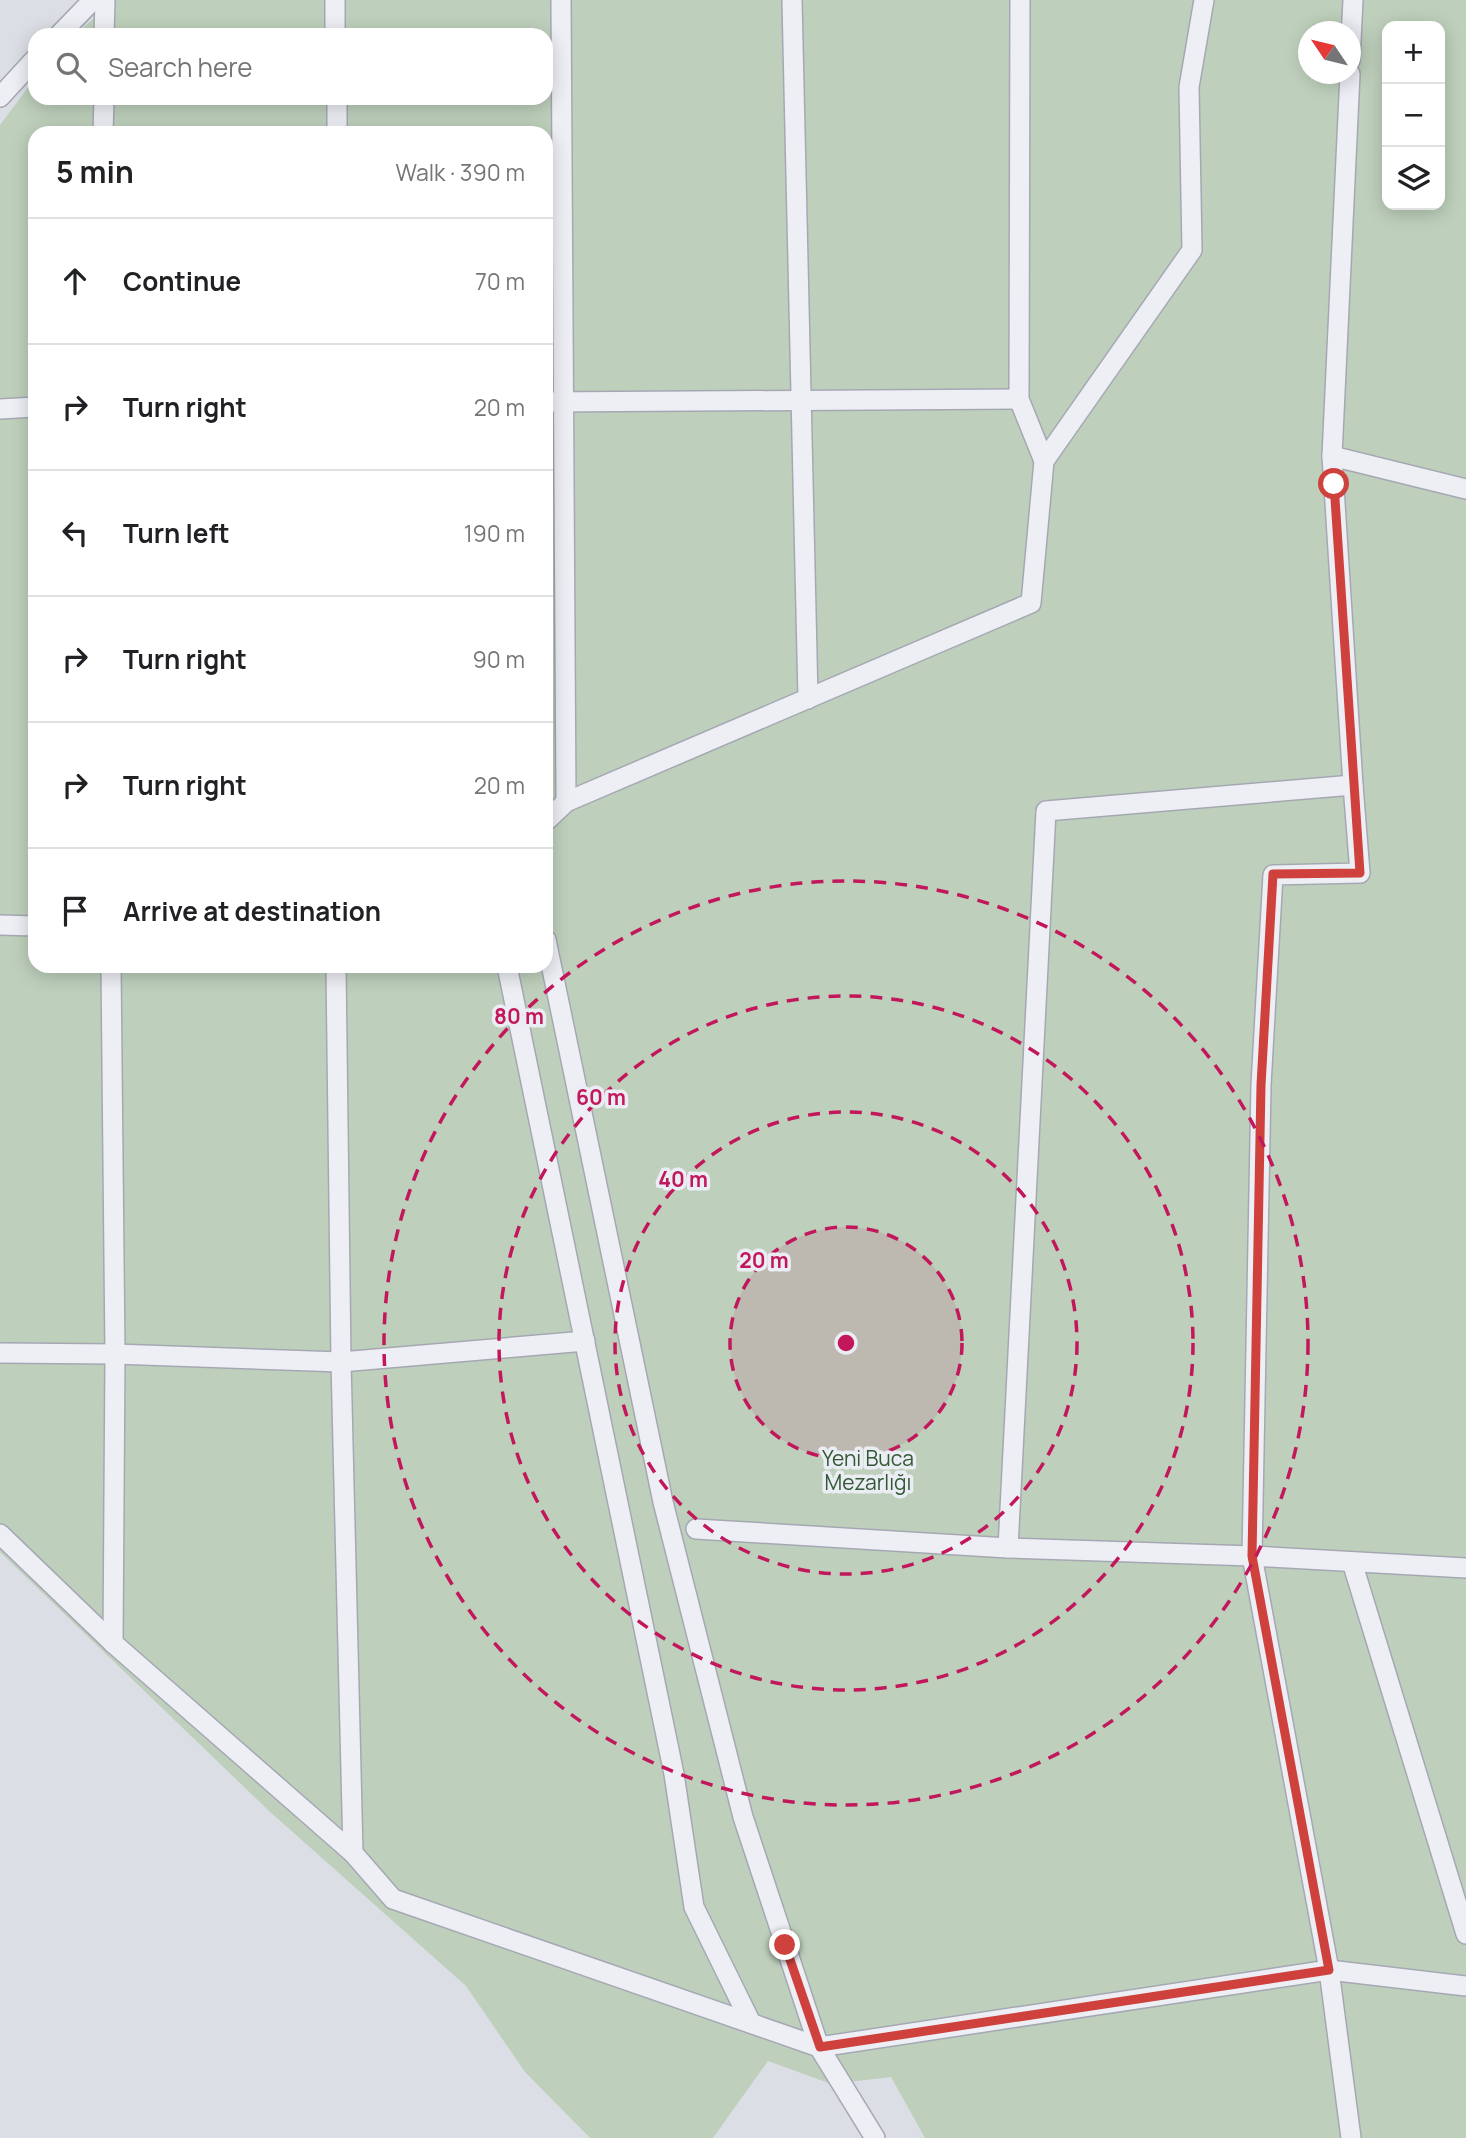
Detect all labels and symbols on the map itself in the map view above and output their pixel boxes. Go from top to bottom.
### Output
north arrow [1298,21,1361,84]
route start [1318,468,1349,499]
text: 80 m [494,1002,544,1030]
text: 60 m [576,1083,626,1111]
text: 40 m [658,1165,708,1193]
text: 20 m [739,1246,789,1274]
centre of rings [834,1331,858,1355]
park label: Yeni Buca Mezarlığı [822,1444,914,1496]
route end [769,1929,800,1960]

